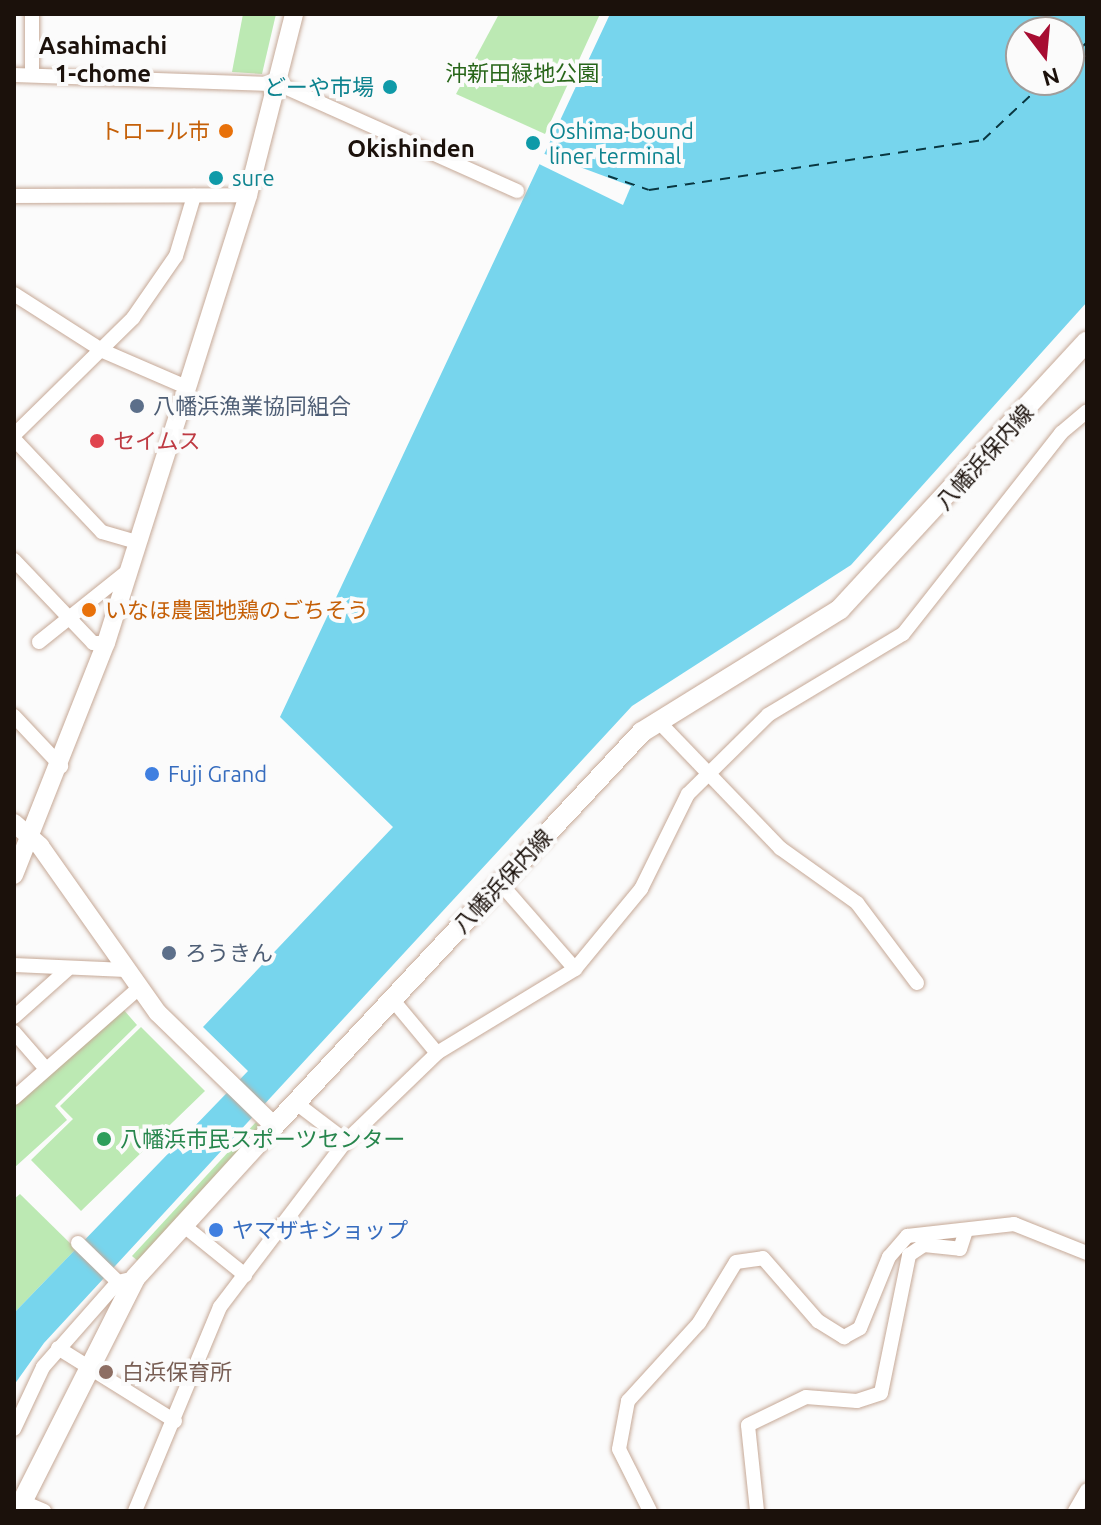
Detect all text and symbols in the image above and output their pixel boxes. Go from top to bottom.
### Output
north arrow [1005,16,1085,96]
district label: Asahimachi 1-chome [39,32,167,88]
park label: 沖新田緑地公園 [445,60,599,86]
text: N [1040,63,1063,92]
place label: どーや市場 [264,74,374,100]
marker: どーや市場 [381,78,399,96]
place label: Oshima-bound liner terminal [549,117,694,168]
place label: トロール市 [100,118,210,144]
marker: トロール市 [217,122,235,140]
marker: Oshima-bound liner terminal [524,134,542,152]
district label: Okishinden [347,135,475,163]
place label: sure [232,165,275,191]
marker: sure [207,169,225,187]
place label: 八幡浜漁業協同組合 [153,393,351,419]
marker: 八幡浜漁業協同組合 [128,397,146,415]
street label: 八幡浜保内線 [930,399,1038,515]
place label: セイムス [113,428,201,454]
marker: セイムス [88,432,106,450]
place label: いなほ農園地鶏のごちそう [105,597,369,623]
marker: いなほ農園地鶏のごちそう [80,601,98,619]
place label: Fuji Grand [168,761,267,787]
marker: Fuji Grand [143,765,161,783]
street label: 八幡浜保内線 [447,824,557,938]
place label: ろうきん [185,940,273,966]
marker: ろうきん [160,944,178,962]
place label: 八幡浜市民スポーツセンター [120,1126,406,1152]
marker: 八幡浜市民スポーツセンター [95,1130,113,1148]
place label: ヤマザキショップ [232,1217,408,1243]
marker: ヤマザキショップ [207,1221,225,1239]
place label: 白浜保育所 [122,1359,232,1385]
marker: 白浜保育所 [97,1363,115,1381]

